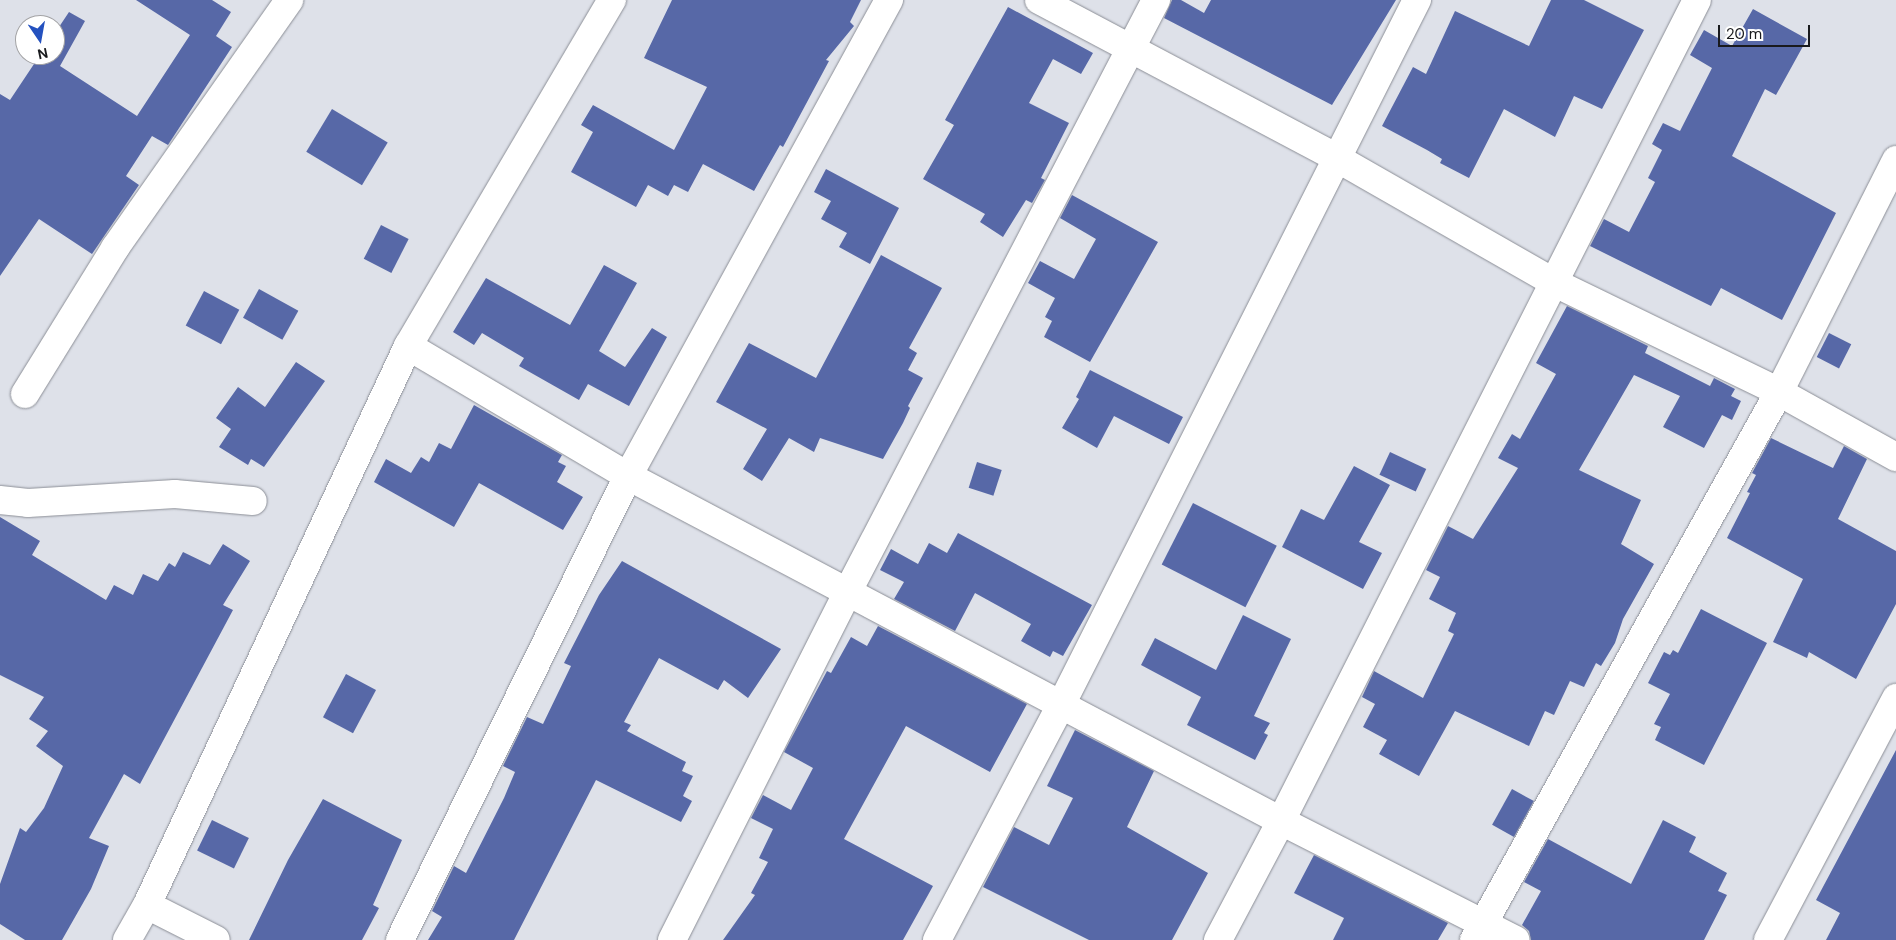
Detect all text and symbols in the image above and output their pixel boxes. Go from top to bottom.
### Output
north arrow [15,15,65,65]
scale bar [1721,15,1814,47]
text: 20 m [1726,24,1762,44]
text: N [36,44,50,64]

